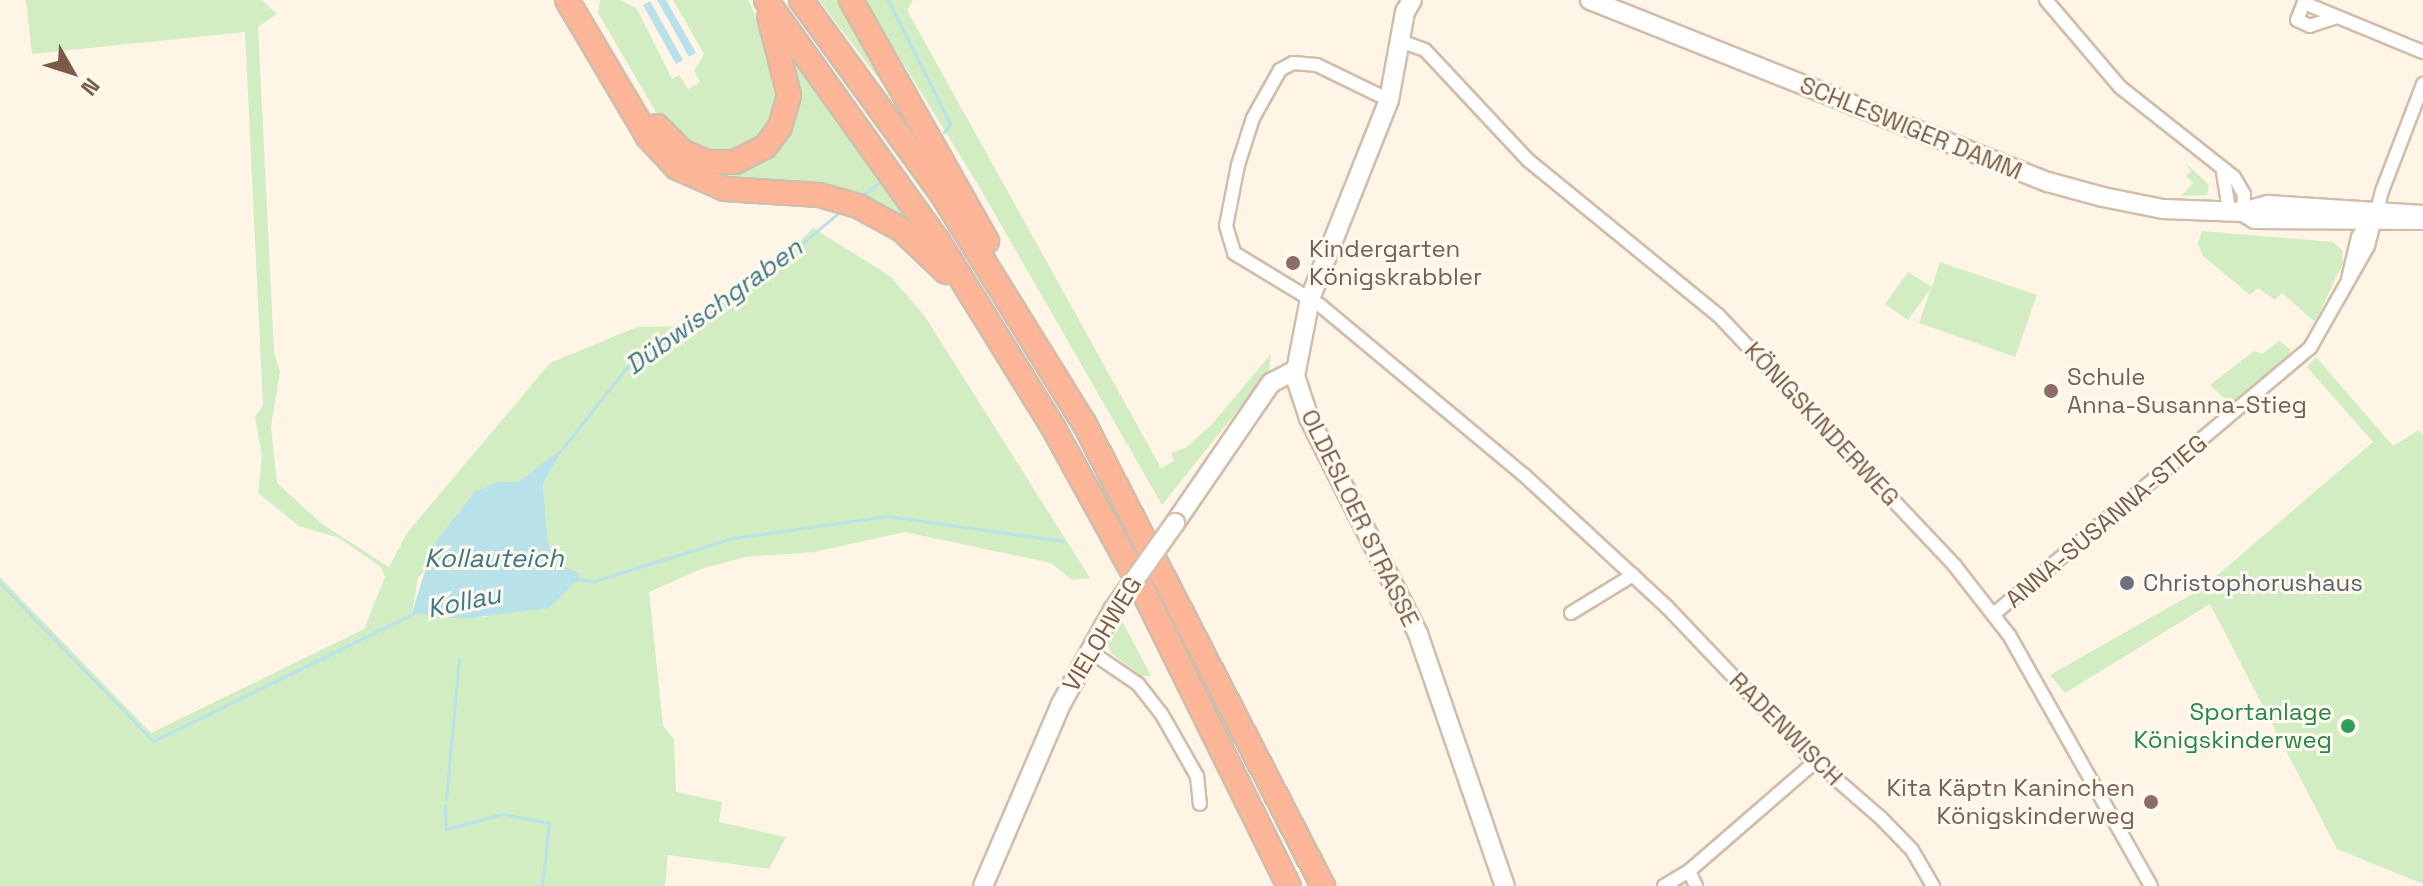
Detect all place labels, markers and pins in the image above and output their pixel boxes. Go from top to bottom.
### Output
place label: Kindergarten Königskrabbler [1309,235,1482,291]
marker: Kindergarten Königskrabbler [1284,254,1302,272]
place label: Schule Anna-Susanna-Stieg [2067,363,2307,419]
marker: Schule Anna-Susanna-Stieg [2042,382,2060,400]
place label: Christophorushaus [2143,569,2363,597]
marker: Christophorushaus [2118,574,2136,592]
place label: Sportanlage Königskinderweg [2134,698,2332,754]
marker: Sportanlage Königskinderweg [2339,717,2357,735]
place label: Kita Käptn Kaninchen Königskinderweg [1886,774,2135,830]
marker: Kita Käptn Kaninchen Königskinderweg [2142,793,2160,811]

